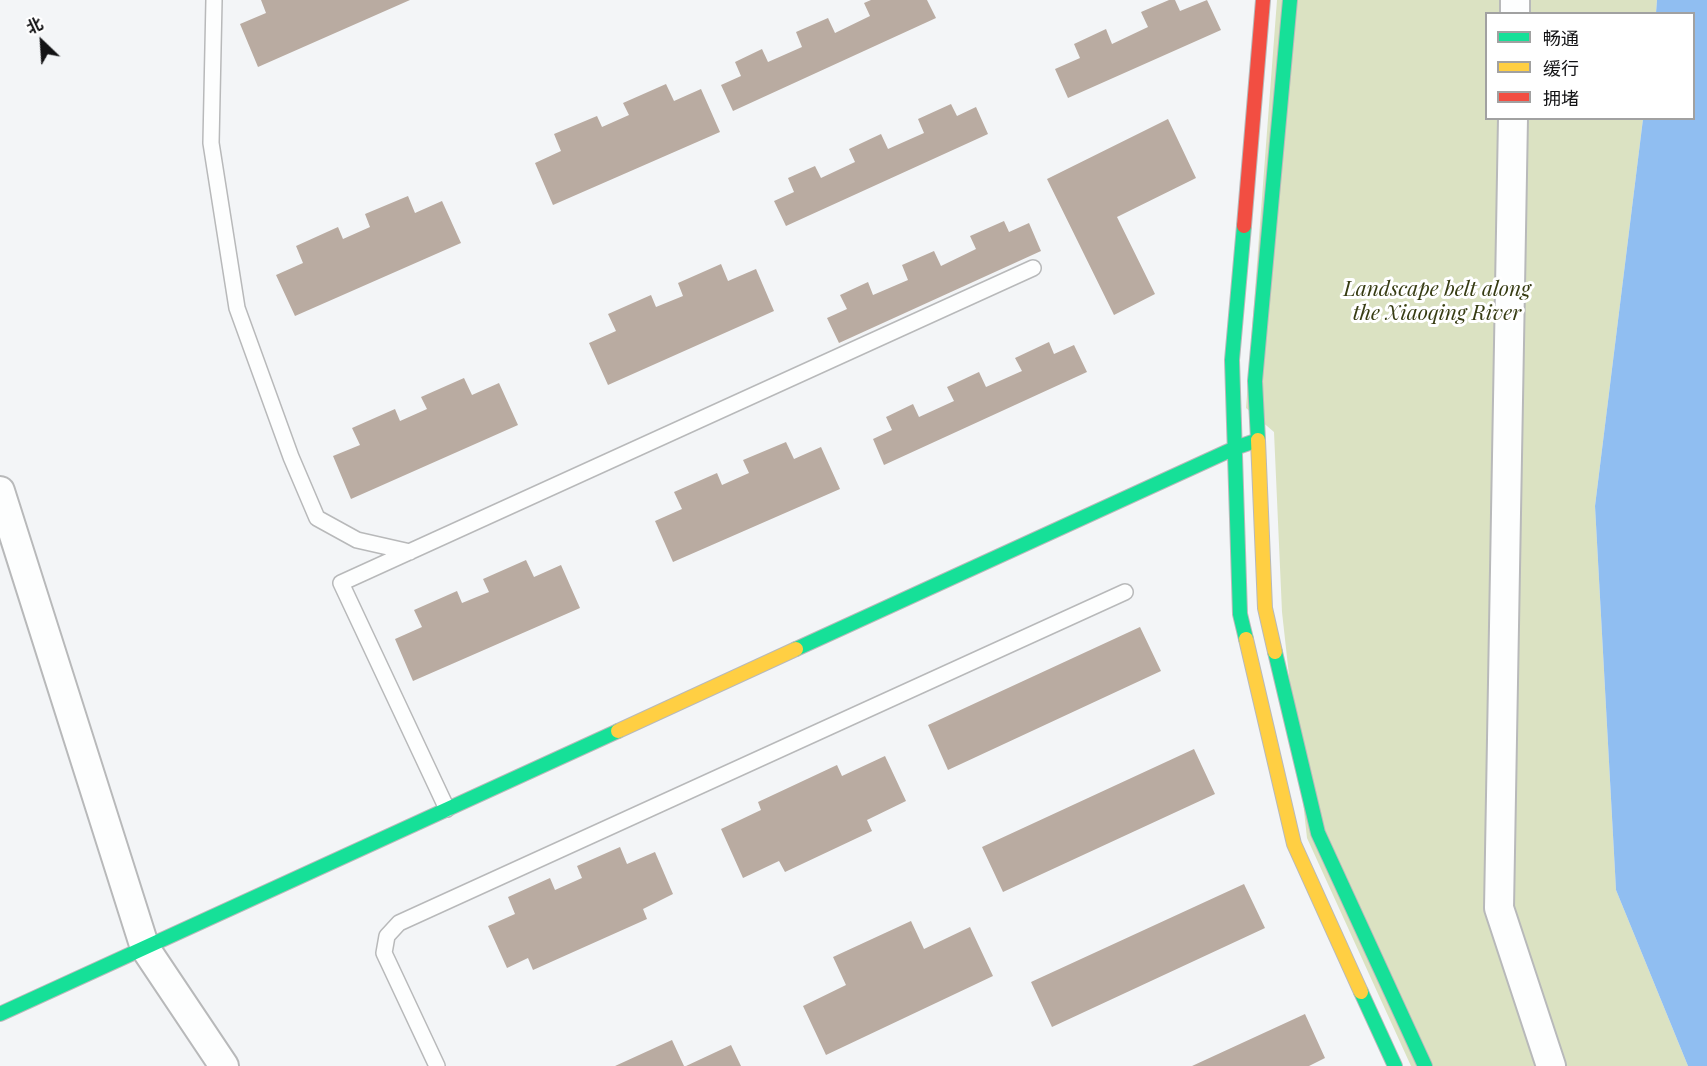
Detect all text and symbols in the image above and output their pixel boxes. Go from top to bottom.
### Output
north arrow [12,12,72,72]
text: 北 [22,12,46,38]
legend [1485,12,1695,120]
text: 畅通 [1543,26,1579,50]
text: 缓行 [1543,56,1579,80]
text: 拥堵 [1543,86,1579,110]
park label: Landscape belt along the Xiaoqing River [1343,276,1531,326]

